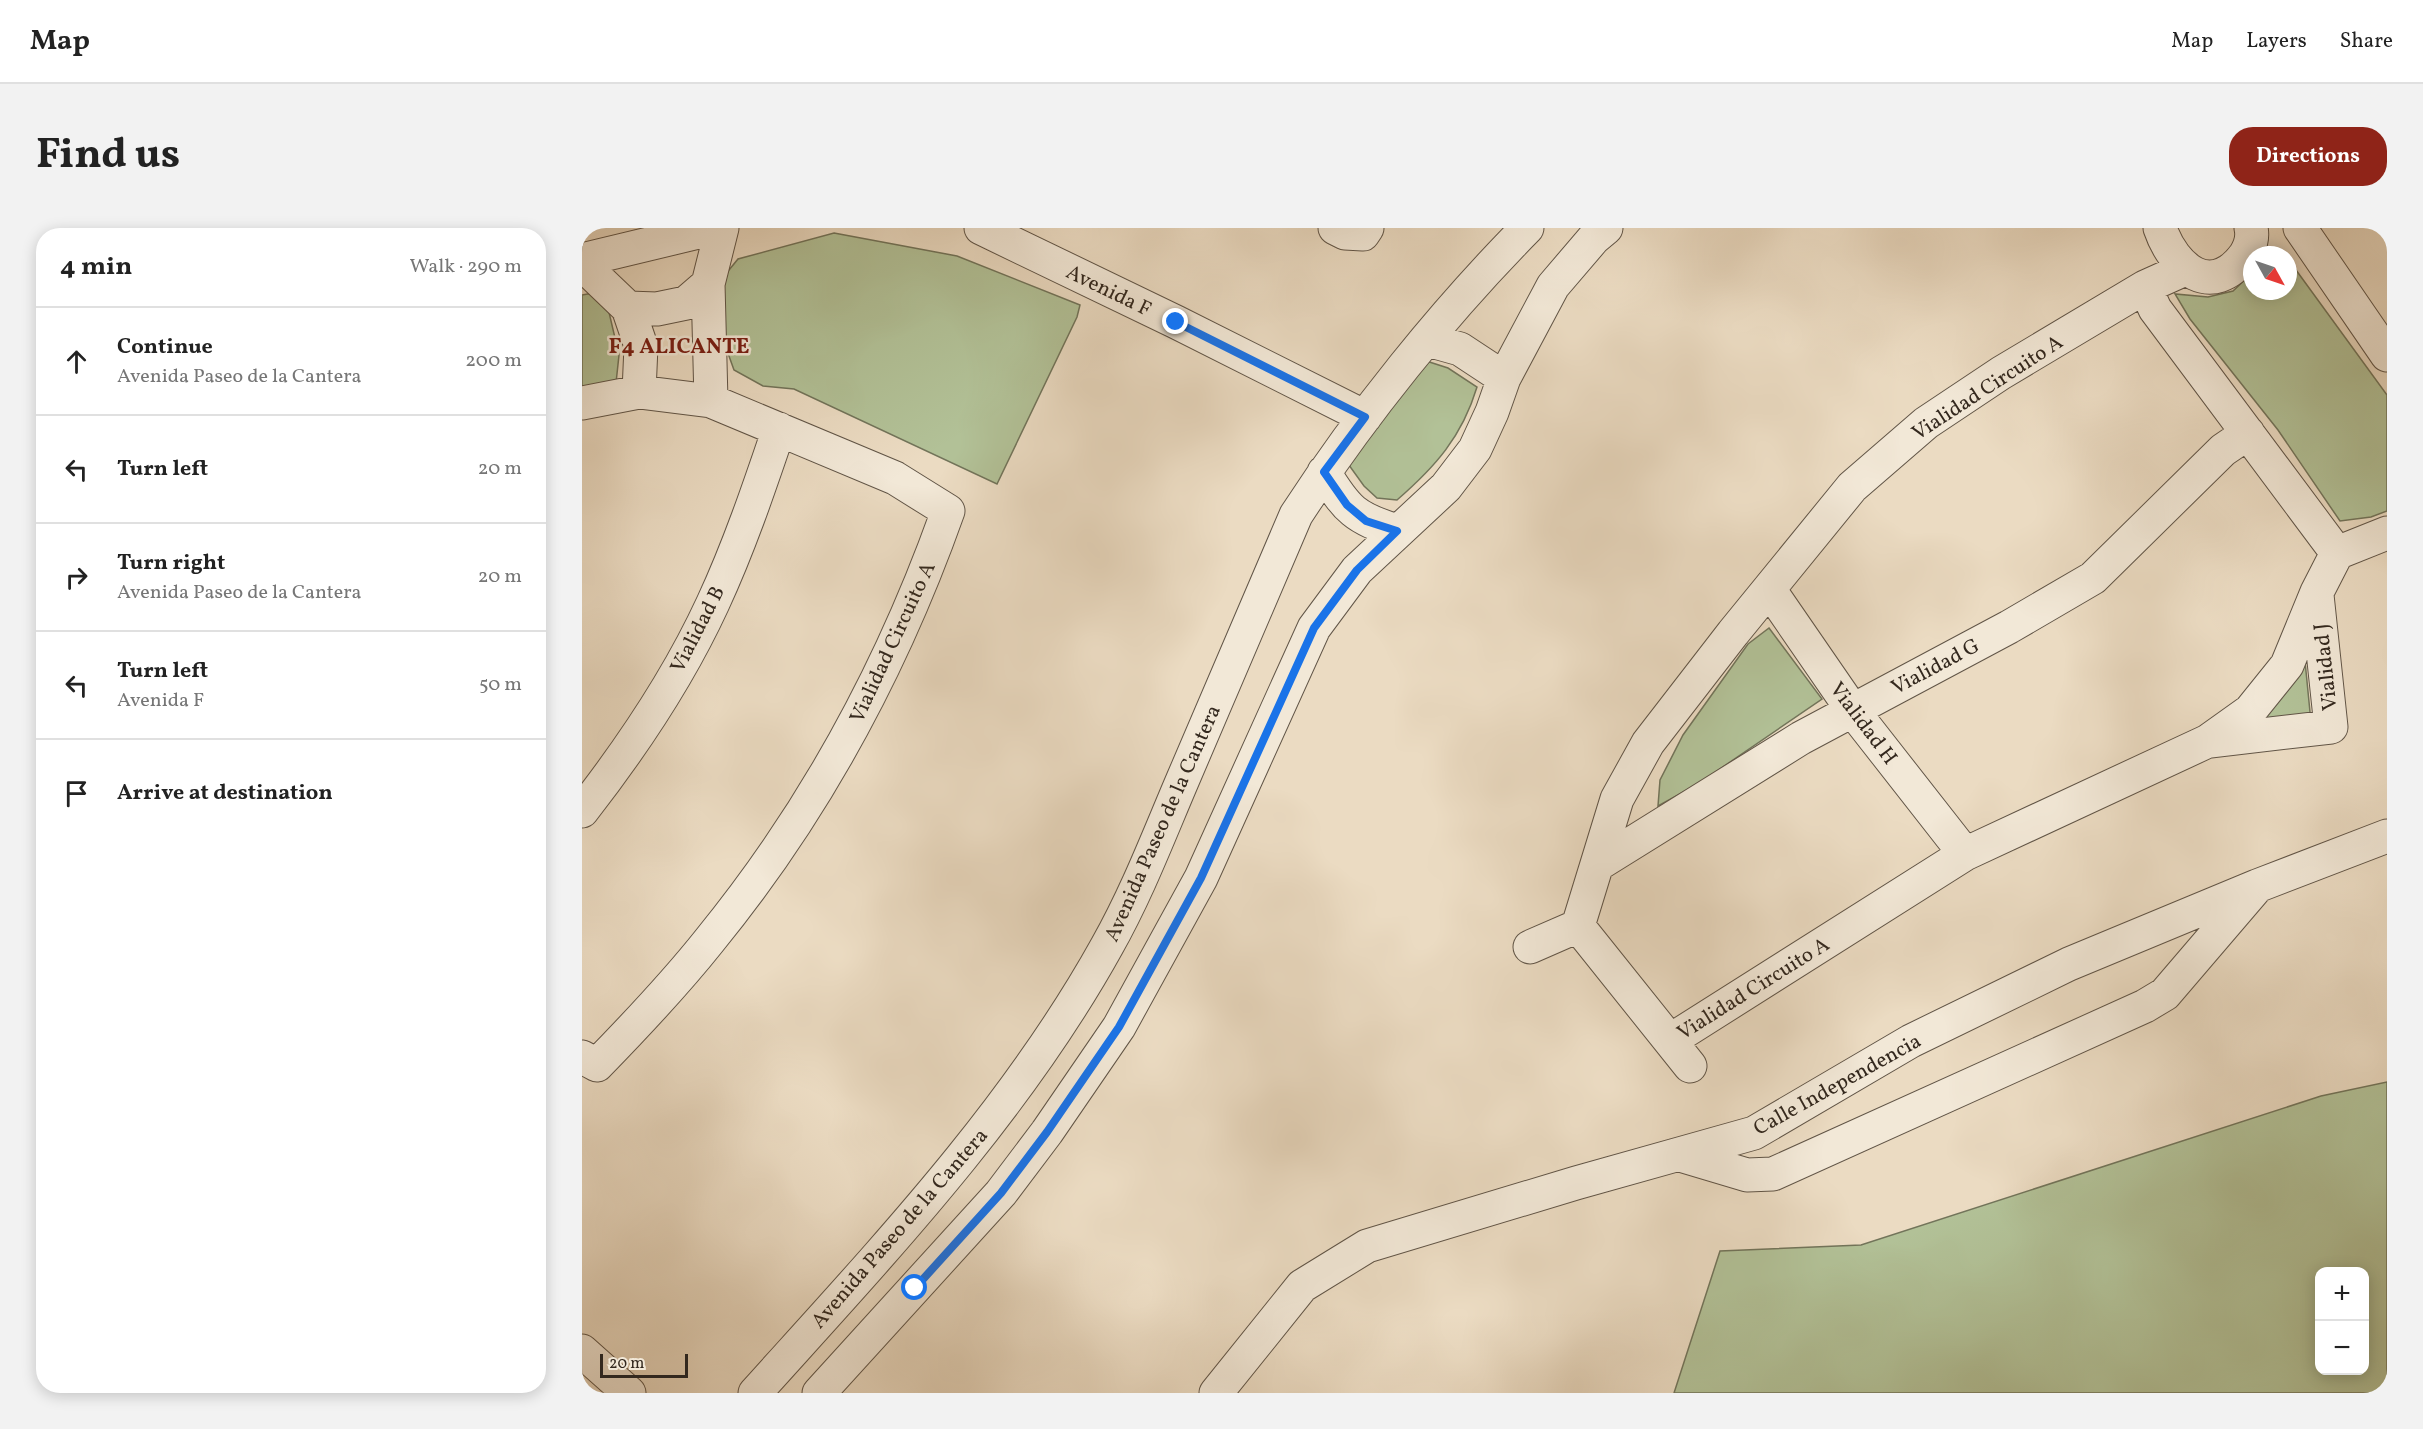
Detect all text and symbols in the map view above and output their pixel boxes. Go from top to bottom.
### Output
text: Map [30,22,90,61]
text: Map [2171,27,2213,56]
text: Layers [2246,27,2307,56]
text: Share [2340,27,2393,56]
text: Find us [36,127,180,186]
button: Directions [2229,127,2387,186]
north arrow [2243,246,2297,300]
text: 4 min [60,249,132,285]
text: Walk · 290 m [410,253,522,281]
street label: Avenida F [1061,258,1156,324]
route end [1162,308,1188,334]
street label: Vialidad Circuito A [1907,328,2069,448]
text: Continue [117,332,213,363]
district label: F4 ALICANTE [608,332,750,363]
icon: ahead [60,345,93,378]
text: 200 m [465,347,522,375]
text: Avenida Paseo de la Cantera [117,363,361,391]
icon: left [60,453,93,486]
text: Turn left [117,454,208,485]
text: 20 m [478,455,522,483]
text: Turn right [117,548,225,579]
street label: Vialidad Circuito A [843,557,944,728]
icon: right [60,561,93,594]
text: 20 m [478,563,522,591]
text: Avenida Paseo de la Cantera [117,579,361,607]
street label: Vialidad B [664,581,733,678]
street label: Vialidad J [2307,621,2346,712]
street label: Vialidad G [1886,632,1985,703]
text: Turn left [117,656,208,687]
icon: left [60,669,93,702]
text: 50 m [479,671,522,699]
street label: Vialidad H [1822,676,1904,771]
text: Avenida F [117,687,204,715]
street label: Avenida Paseo de la Cantera [1098,700,1229,947]
icon: arrive [60,777,93,810]
text: Arrive at destination [117,778,333,809]
street label: Vialidad Circuito A [1672,931,1836,1048]
street label: Calle Independencia [1749,1027,1927,1143]
street label: Avenida Paseo de la Cantera [805,1123,995,1335]
map controls [2315,1267,2369,1375]
button: + [2315,1267,2369,1321]
route start [901,1274,927,1300]
button: − [2315,1321,2369,1375]
scale bar [600,1351,688,1378]
text: 20 m [609,1353,644,1375]

